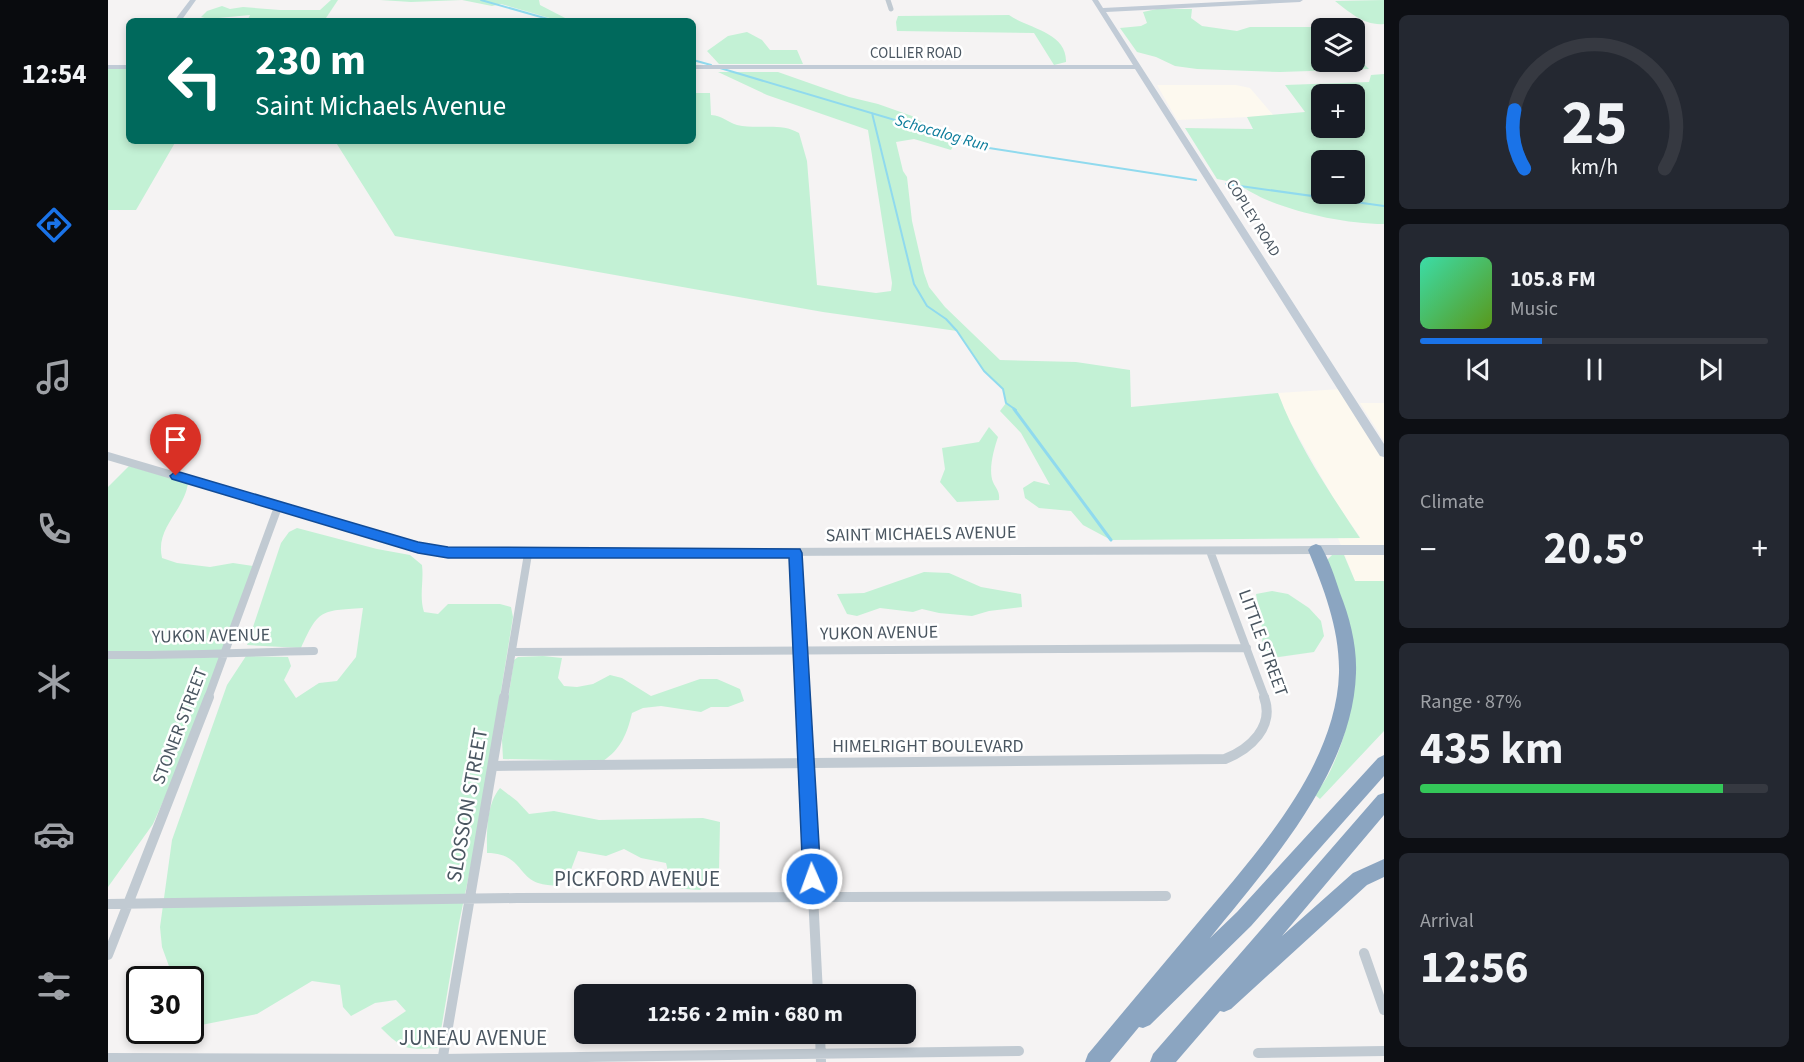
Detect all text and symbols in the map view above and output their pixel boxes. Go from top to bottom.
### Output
map controls [1311,18,1365,204]
button: layers [1311,18,1365,72]
text: 230 m [255,31,366,91]
icon: left [156,42,234,120]
street label: COLLIER ROAD [870,43,962,64]
text: 12:54 [21,55,87,94]
text: 25 [1561,79,1627,168]
button: + [1311,84,1365,138]
text: Saint Michaels Avenue [255,87,506,126]
water label: Schocalog Run [893,109,991,157]
button: − [1311,150,1365,204]
text: km/h [1570,153,1618,184]
street label: COPLEY ROAD [1221,175,1285,261]
icon: directions [33,204,75,246]
text: 105.8 FM [1510,263,1596,295]
text: Music [1510,295,1558,323]
icon: previous [1462,353,1495,386]
icon: pause [1578,353,1611,386]
icon: next [1694,353,1727,386]
icon: music [33,356,75,398]
pin [150,414,201,476]
icon: arrive [159,423,192,456]
text: Climate [1420,488,1484,516]
icon: phone [33,508,75,550]
text: 20.5° [1543,517,1645,581]
street label: SAINT MICHAELS AVENUE [825,520,1017,548]
text: − [1420,526,1436,573]
text: + [1752,526,1768,573]
street label: LITTLE STREET [1232,586,1294,700]
street label: YUKON AVENUE [819,619,938,647]
street label: YUKON AVENUE [151,622,270,650]
icon: climate [33,661,75,703]
street label: STONER STREET [146,664,214,788]
text: Range · 87% [1420,688,1521,716]
text: 435 km [1420,717,1564,781]
street label: SLOSSON STREET [439,726,495,884]
street label: HIMELRIGHT BOULEVARD [832,734,1024,759]
icon: car [33,813,75,855]
position arrow [780,847,844,911]
street label: PICKFORD AVENUE [554,864,720,894]
text: Arrival [1420,907,1474,935]
text: 12:56 [1420,936,1529,1000]
icon: filters [33,965,75,1007]
speed limit sign: 30 [126,966,204,1044]
text: 12:56 · 2 min · 680 m [647,998,843,1030]
street label: JUNEAU AVENUE [399,1023,547,1053]

